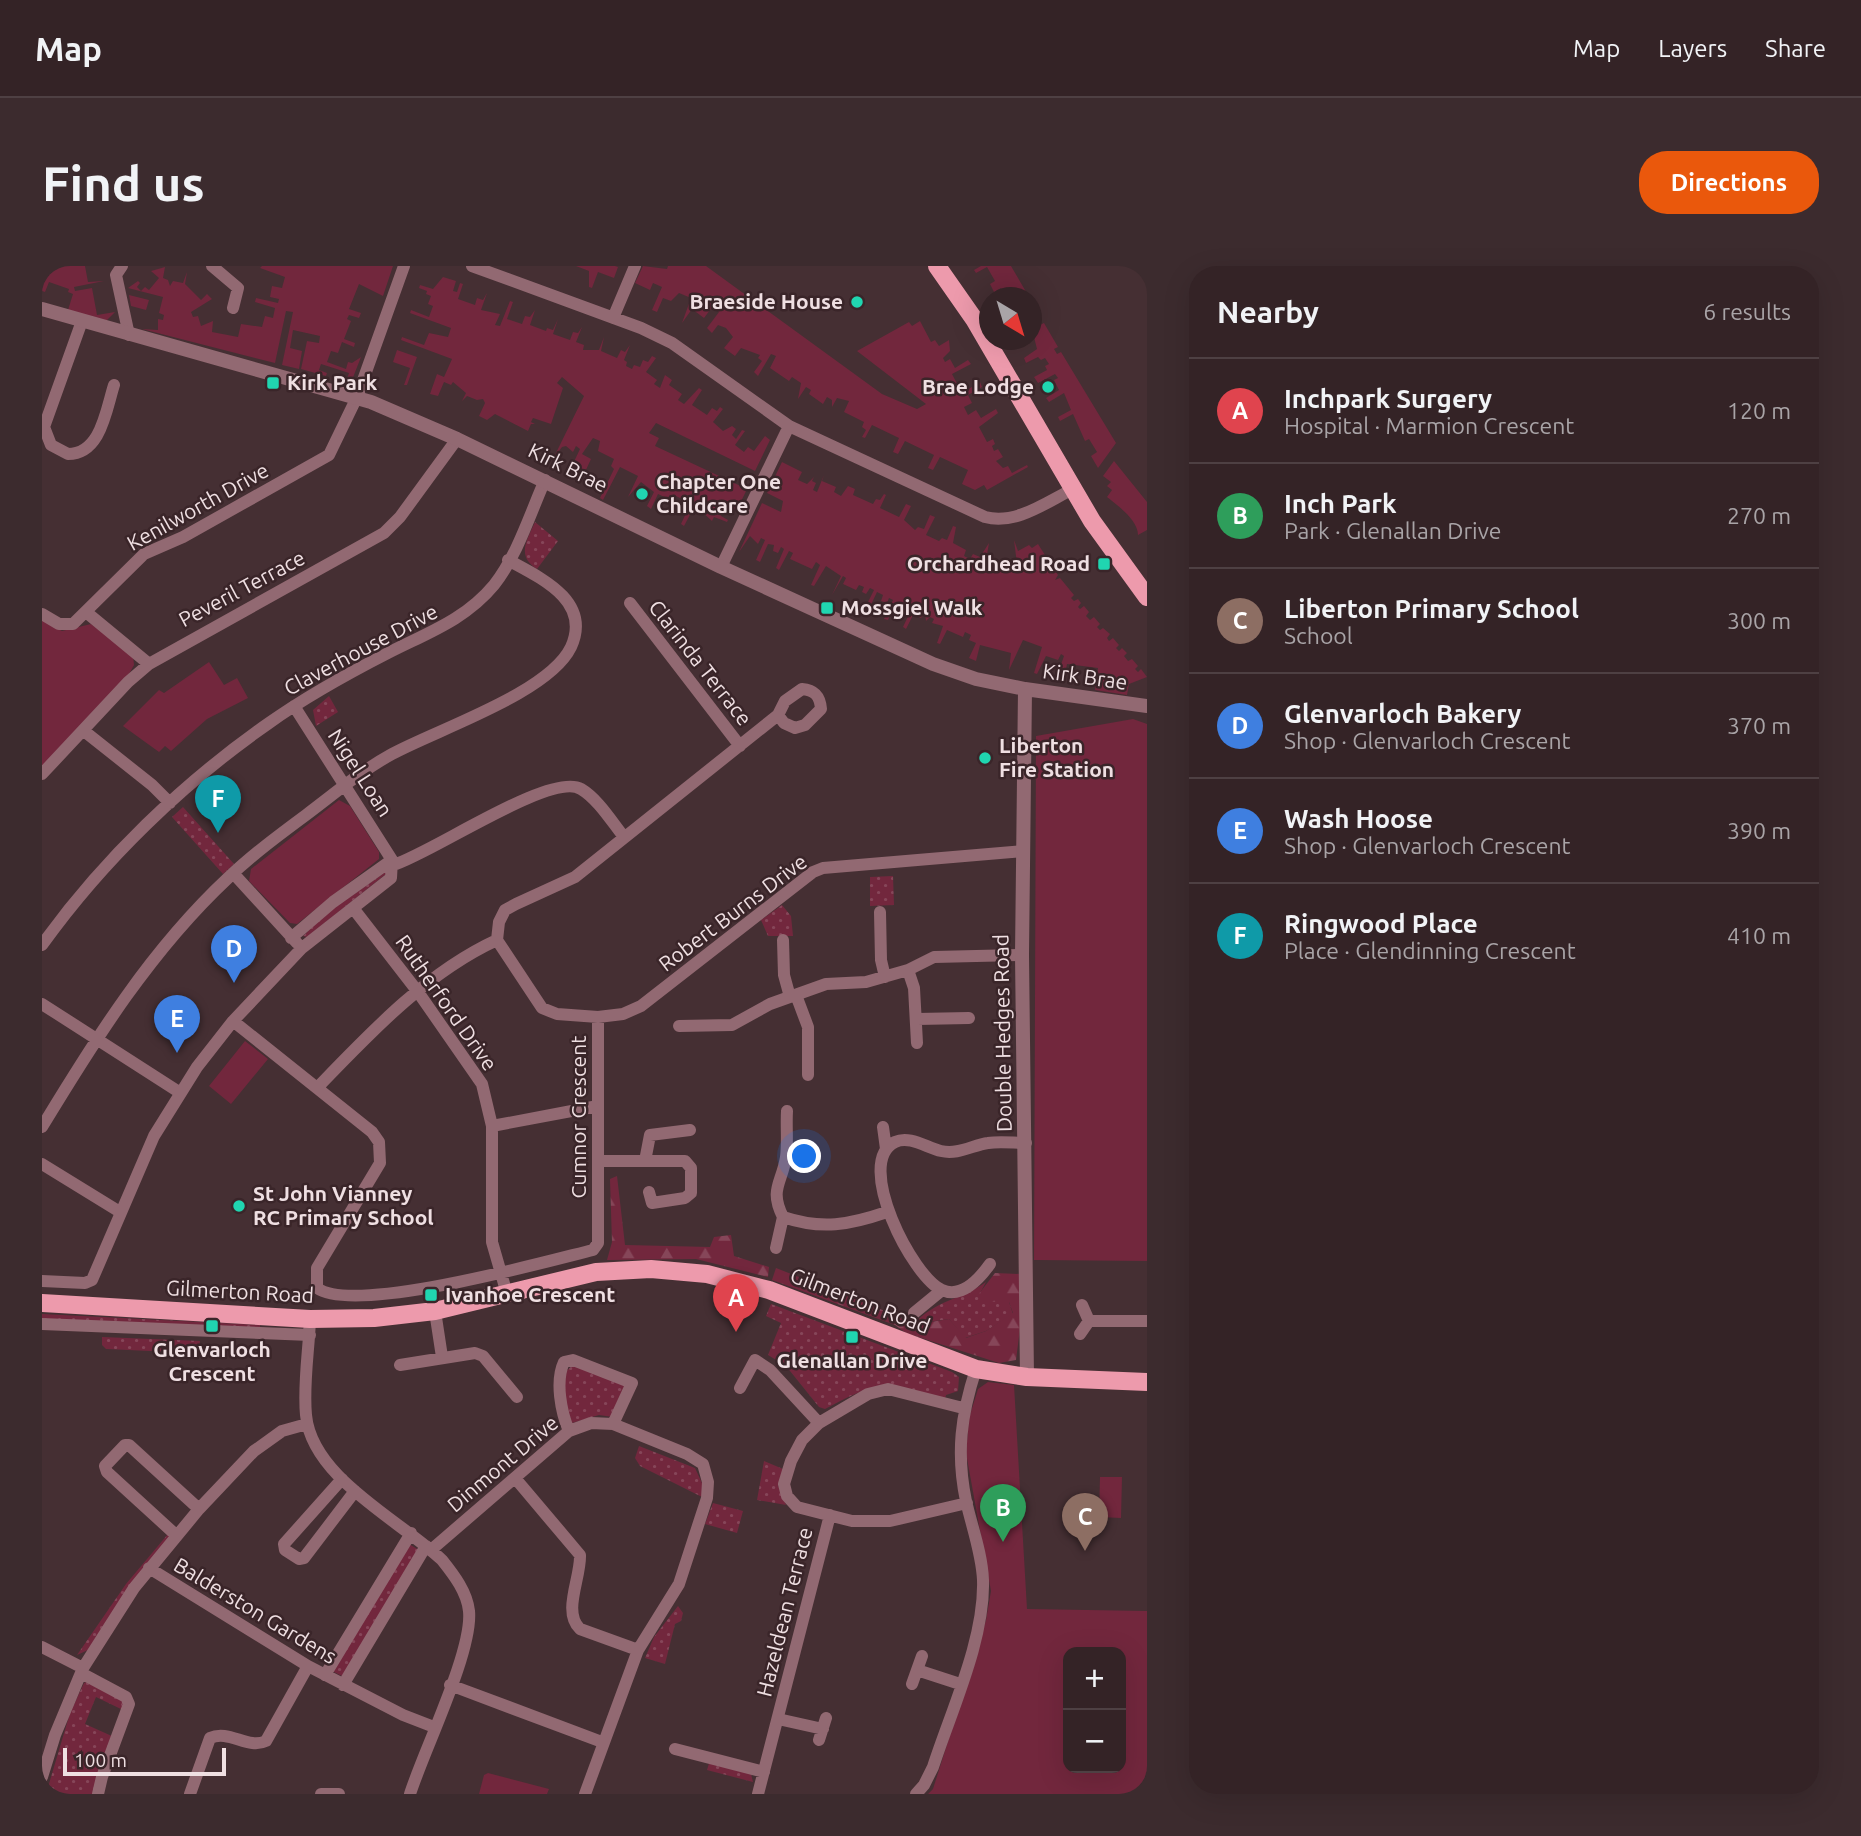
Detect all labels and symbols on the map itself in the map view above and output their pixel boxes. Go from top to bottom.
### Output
north arrow [979,287,1042,350]
place label: Braeside House [690,289,843,313]
marker: Braeside House [849,294,865,310]
place label: Kirk Park [287,370,377,394]
place label: Brae Lodge [922,374,1034,398]
marker: Kirk Park [265,375,281,391]
marker: Brae Lodge [1040,379,1056,395]
street label: Kirk Brae [525,438,612,497]
street label: Kenilworth Drive [123,457,272,555]
place label: Chapter One Childcare [656,469,781,517]
marker: Chapter One Childcare [634,486,650,502]
street label: Peveril Terrace [174,545,309,631]
place label: Orchardhead Road [907,551,1090,575]
marker: Orchardhead Road [1096,556,1112,572]
street label: Clarinda Terrace [644,595,757,730]
place label: Mossgiel Walk [841,595,983,619]
street label: Claverhouse Drive [280,599,441,700]
marker: Mossgiel Walk [819,600,835,616]
street label: Kirk Brae [1041,658,1129,694]
street label: Nigel Loan [324,724,398,821]
place label: Liberton Fire Station [999,733,1114,781]
marker: Liberton Fire Station [977,750,993,766]
pin: F [195,775,241,833]
street label: Robert Burns Drive [654,849,811,976]
pin: D [211,925,257,983]
street label: Rutherford Drive [391,930,502,1075]
street label: Double Hedges Road [988,934,1016,1132]
pin: E [154,995,200,1053]
street label: Cumnor Crescent [566,1036,590,1198]
your location [787,1139,821,1173]
place label: St John Vianney RC Primary School [253,1181,434,1229]
marker: St John Vianney RC Primary School [231,1198,247,1214]
street label: Gilmerton Road [787,1262,934,1338]
pin: A [713,1274,759,1332]
street label: Gilmerton Road [166,1275,315,1307]
place label: Ivanhoe Crescent [445,1282,615,1306]
marker: Ivanhoe Crescent [423,1287,439,1303]
marker: Glenvarloch Crescent [204,1318,220,1334]
marker: Glenallan Drive [844,1329,860,1345]
place label: Glenvarloch Crescent [153,1337,271,1385]
place label: Glenallan Drive [777,1348,927,1372]
street label: Dinmont Drive [442,1410,563,1516]
pin: B [980,1484,1026,1542]
pin: C [1062,1493,1108,1551]
street label: Hazeldean Terrace [751,1525,817,1699]
street label: Balderston Gardens [170,1552,341,1668]
scale bar [63,1745,226,1777]

